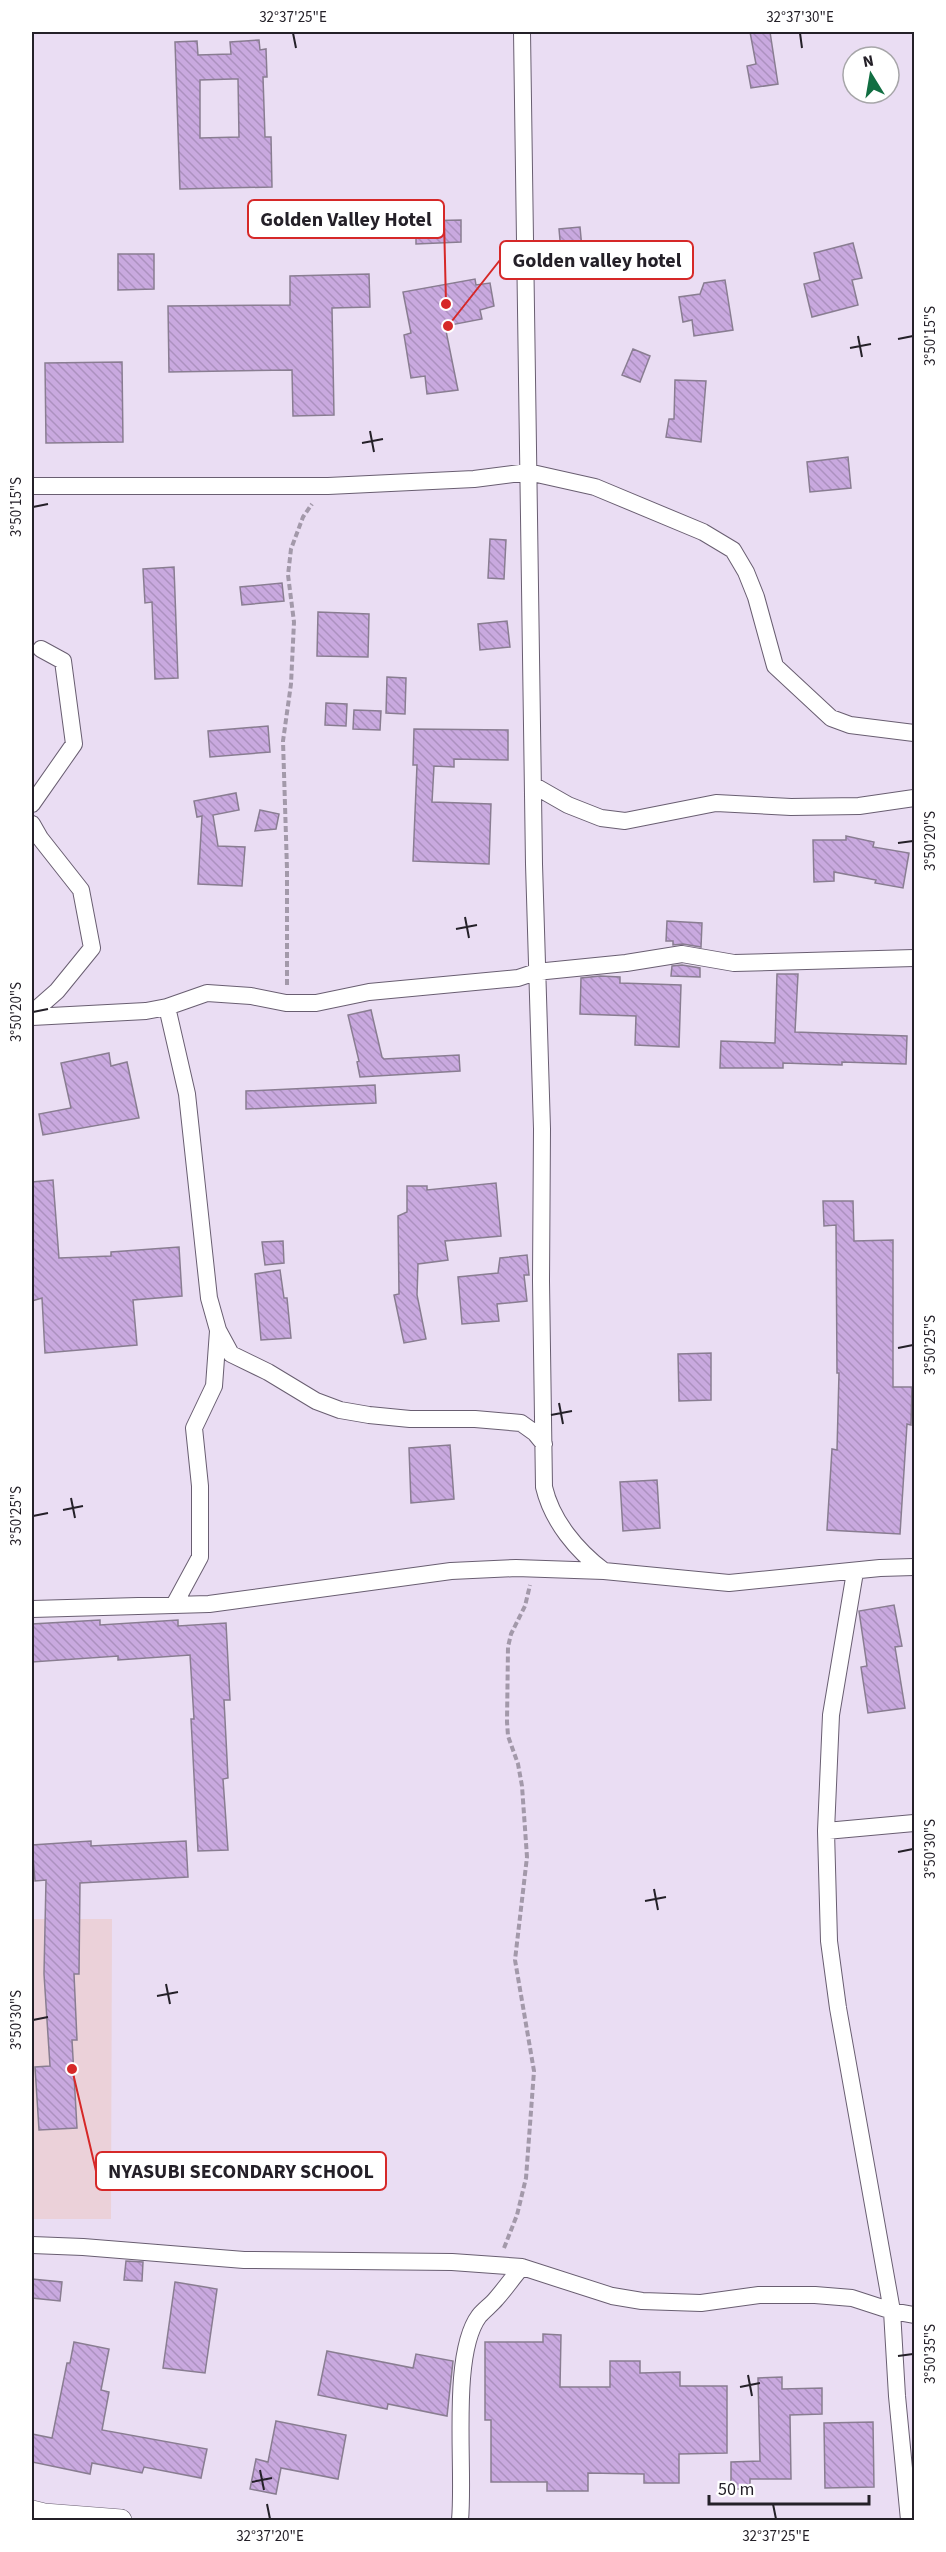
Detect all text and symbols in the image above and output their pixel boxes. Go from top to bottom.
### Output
text: 32°37'25"E [259,7,327,28]
text: 32°37'30"E [766,7,834,28]
north arrow [841,45,901,105]
text: N [861,49,876,73]
callout: Golden Valley Hotel [248,200,444,238]
text: Golden Valley Hotel [260,206,432,234]
callout: Golden valley hotel [500,241,693,279]
text: Golden valley hotel [513,247,682,275]
text: 3°50'15"S [920,306,941,366]
text: 3°50'15"S [6,477,27,537]
text: 3°50'20"S [920,811,941,871]
text: 3°50'20"S [6,982,27,1042]
text: 3°50'25"S [920,1315,941,1375]
text: 3°50'25"S [6,1486,27,1546]
text: 3°50'30"S [920,1819,941,1879]
text: 3°50'30"S [6,1990,27,2050]
callout: NYASUBI SECONDARY SCHOOL [96,2152,386,2190]
text: NYASUBI SECONDARY SCHOOL [108,2158,374,2186]
text: 3°50'35"S [920,2324,941,2384]
scale bar [709,2468,870,2506]
text: 50 m [718,2477,754,2502]
text: 32°37'20"E [236,2526,304,2547]
text: 32°37'25"E [742,2526,810,2547]

